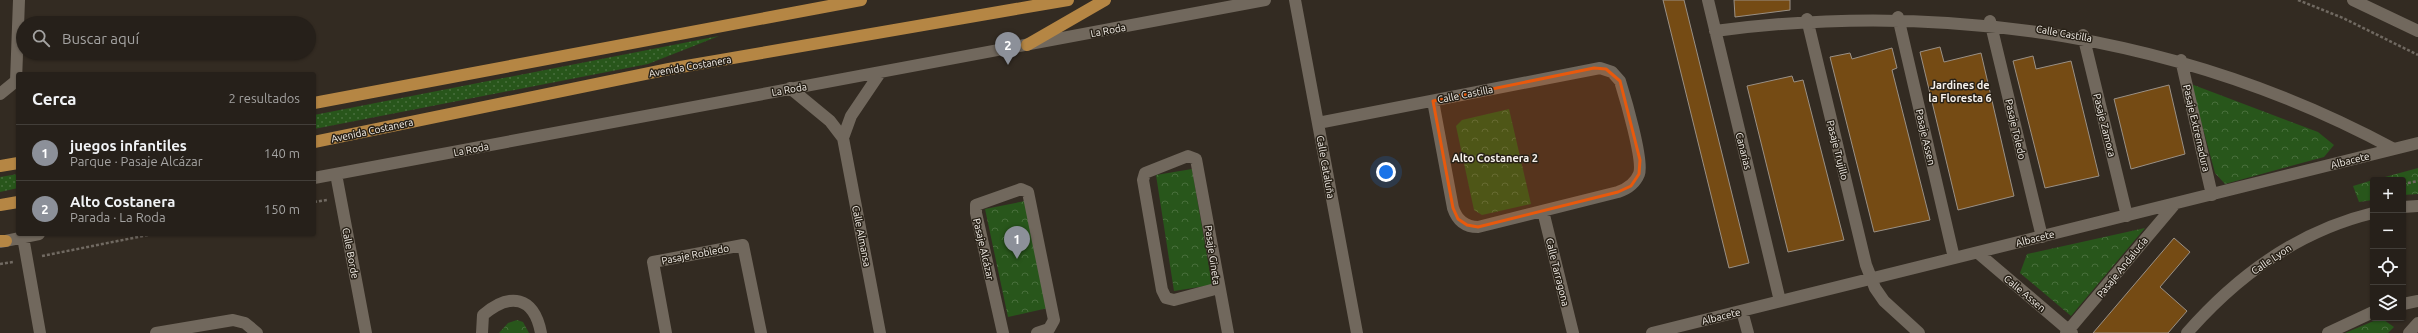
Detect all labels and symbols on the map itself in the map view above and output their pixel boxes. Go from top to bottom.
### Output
street label: La Roda [1090,22,1127,39]
street label: Calle Castilla [2035,23,2093,44]
pin: 2 [995,32,1021,65]
street label: Avenida Costanera [648,54,732,79]
district label: Jardines de la Floresta 6 [1928,79,1992,104]
street label: La Roda [771,81,808,98]
street label: Calle Castilla [1436,84,1494,105]
street label: Pasaje Extremadura [2181,84,2212,173]
street label: Pasaje Zamora [2091,92,2118,158]
street label: Pasaje Toledo [2003,98,2028,160]
street label: Pasaje Assen [1914,108,1937,166]
street label: Avenida Costanera [330,116,414,145]
street label: Pasaje Trujillo [1825,119,1850,181]
street label: Canarias [1734,131,1753,171]
street label: Calle Cataluña [1315,135,1336,199]
street label: La Roda [453,141,490,158]
street label: Albacete [2330,150,2371,171]
district label: Alto Costanera 2 [1452,152,1538,164]
your location [1376,162,1396,182]
street label: Calle Almansa [850,204,873,268]
street label: Pasaje Alcázar [971,217,996,281]
street label: Pasaje Gineta [1203,225,1222,286]
pin: 1 [1004,226,1030,259]
street label: Calle Borde [340,227,361,280]
street label: Albacete [2015,228,2056,249]
street label: Pasaje Andalucía [2095,235,2150,300]
street label: Calle Tarragona [1544,237,1571,307]
street label: Calle Lyon [2249,242,2293,277]
street label: Pasaje Robledo [660,243,730,266]
street label: Calle Assen [2002,273,2048,314]
street label: Albacete [1701,306,1742,327]

